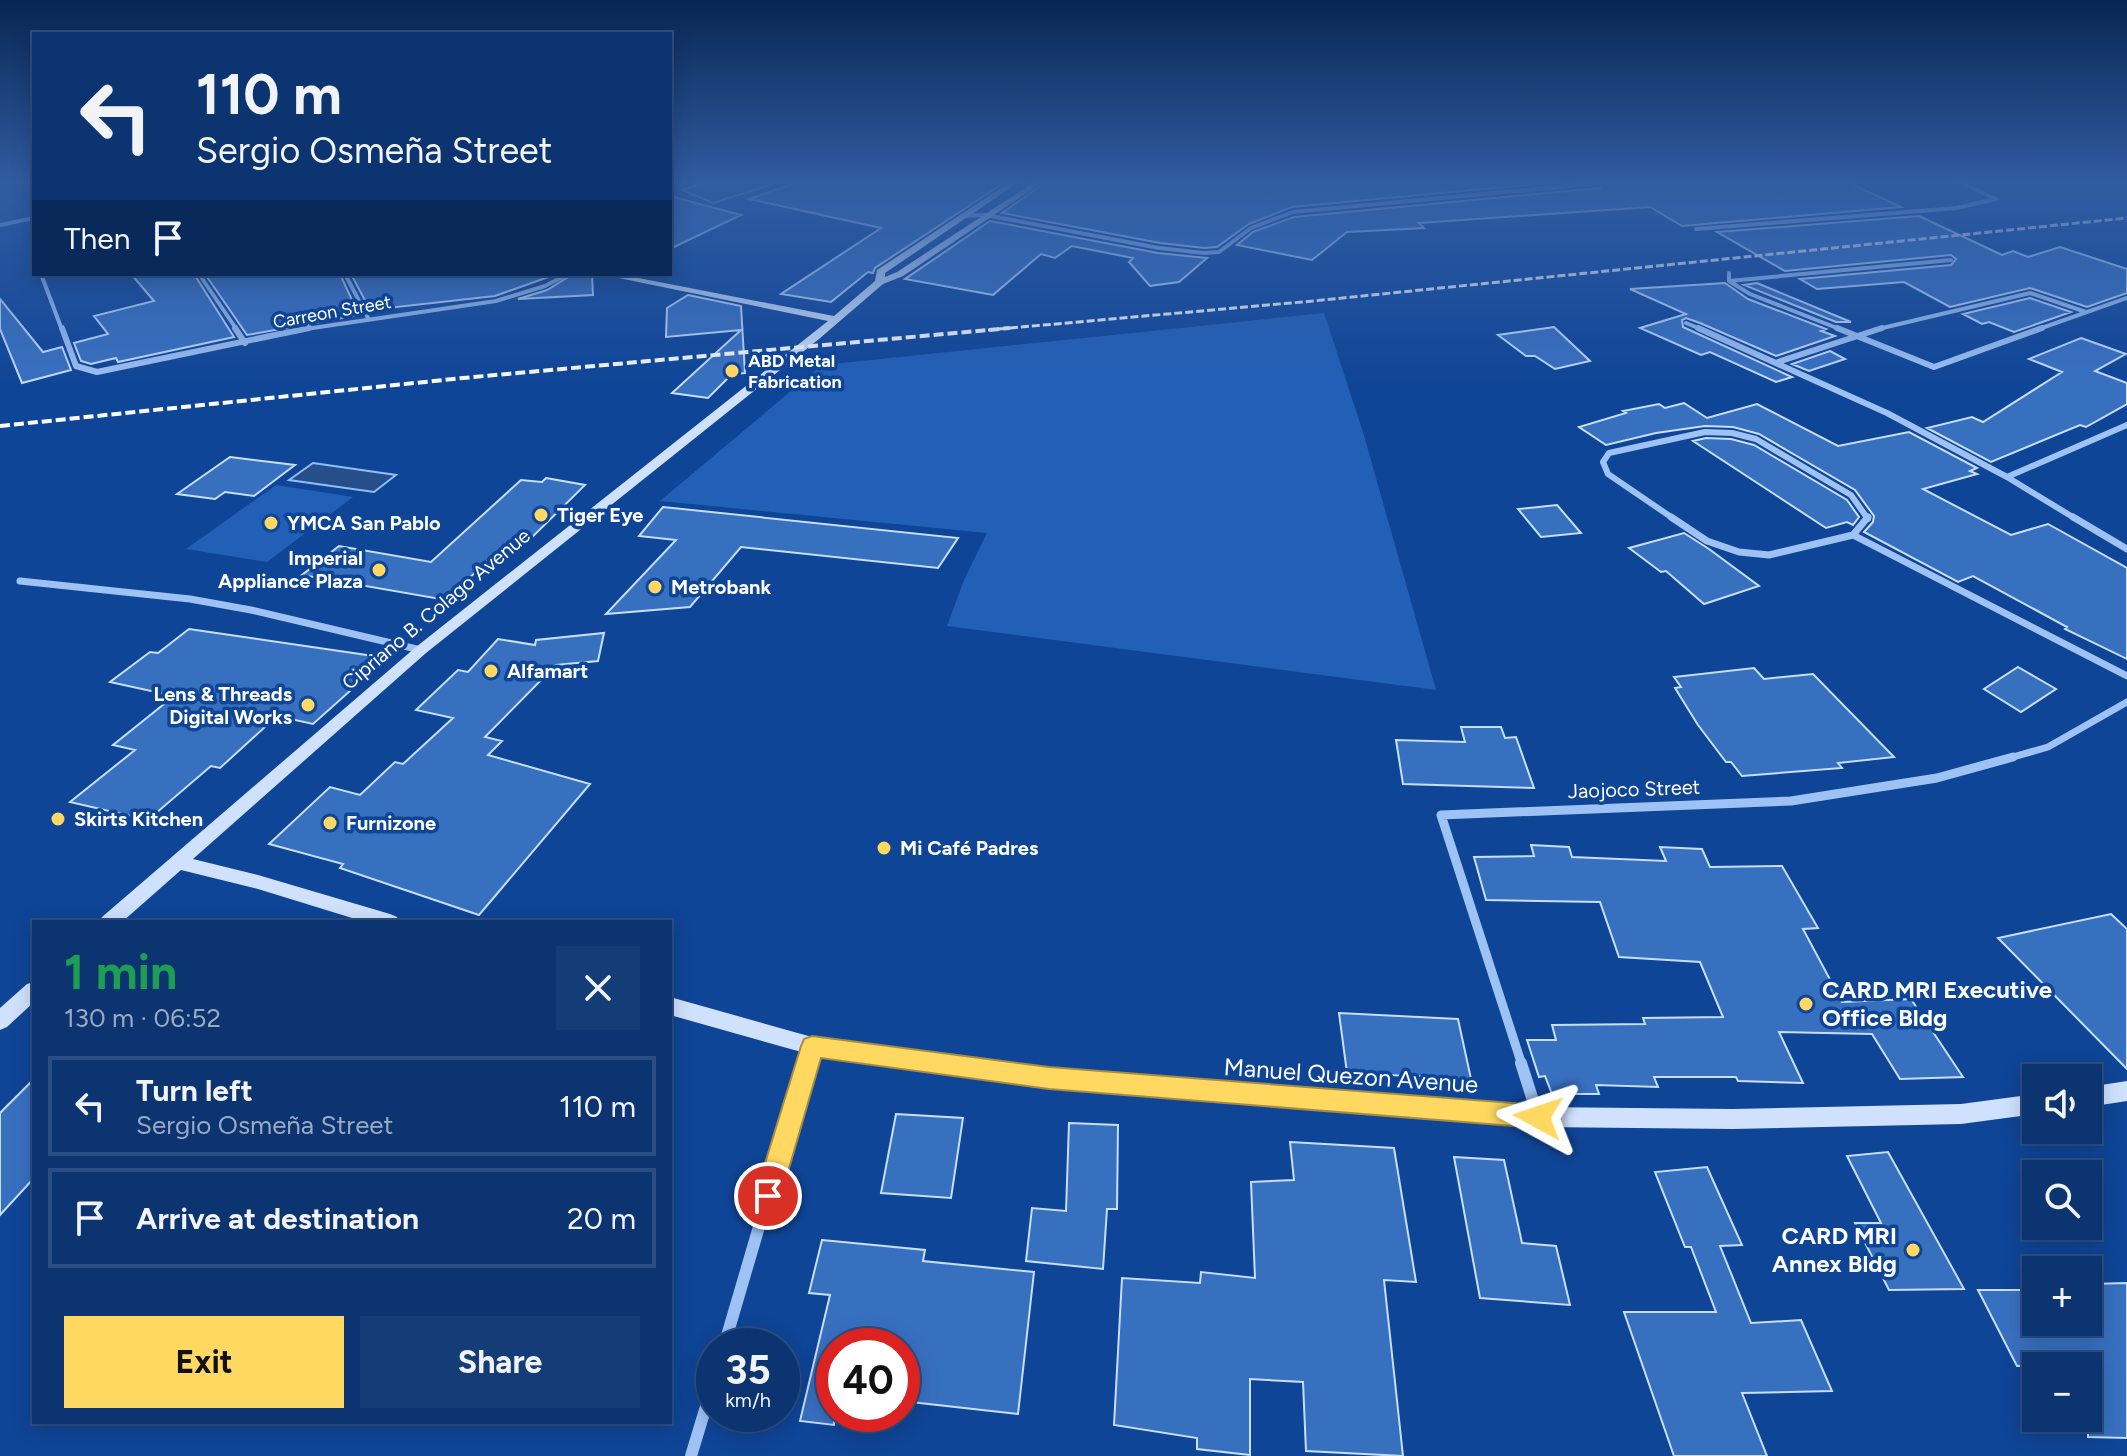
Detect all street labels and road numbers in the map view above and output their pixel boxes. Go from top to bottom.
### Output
street label: Carreon Street [271,291,393,333]
street label: Cipriano B. Colago Avenue [337,523,535,695]
street label: Jaojoco Street [1567,775,1701,803]
street label: Manuel Quezon Avenue [1223,1052,1479,1099]

